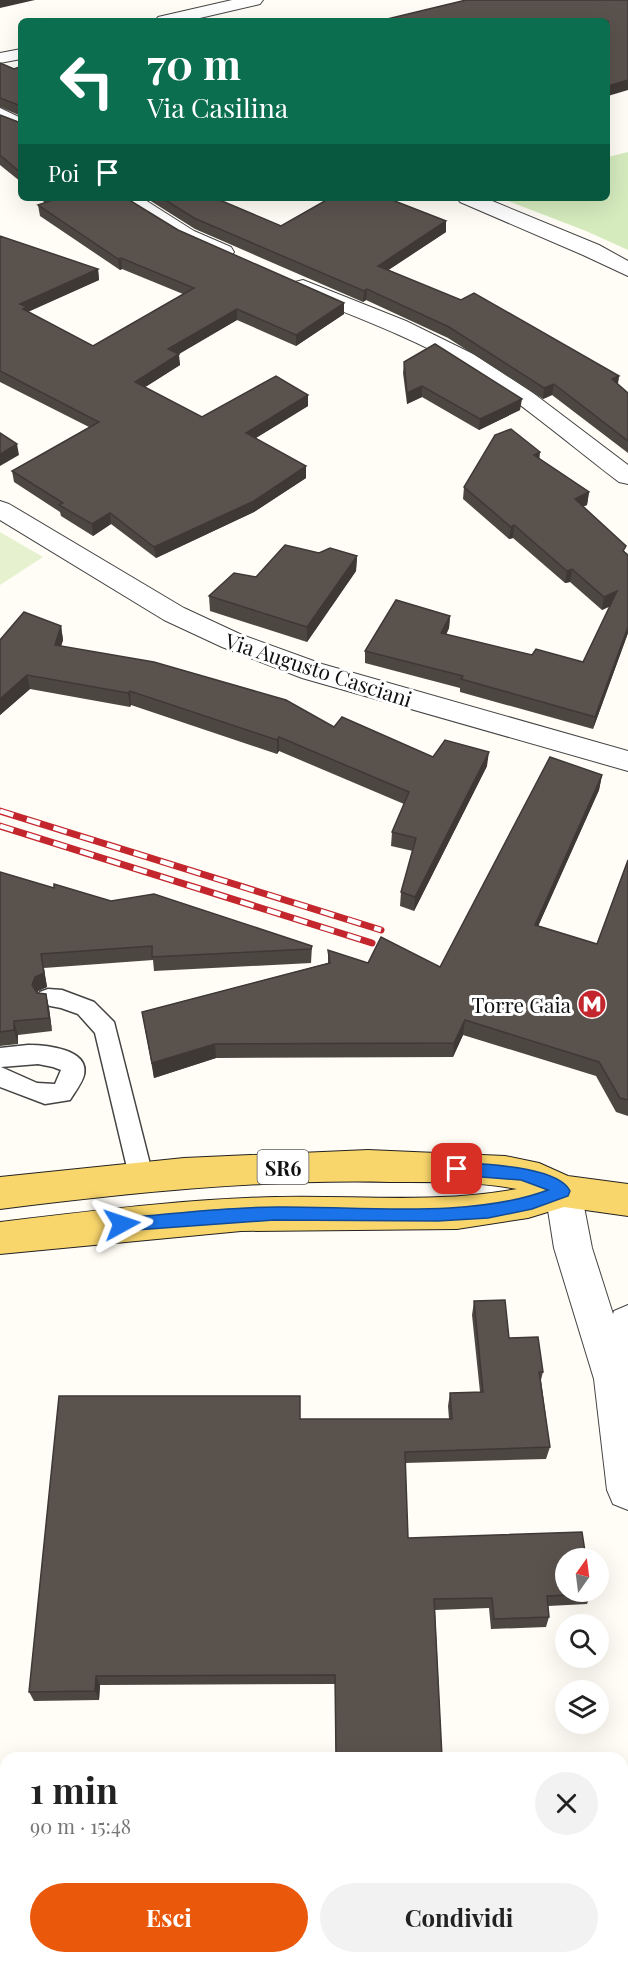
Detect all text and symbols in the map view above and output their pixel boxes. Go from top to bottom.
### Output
text: 70 m [147,35,241,91]
icon: left [48,42,126,120]
text: Via Casilina [147,89,288,125]
icon: arrive [91,156,124,189]
text: Poi [48,158,79,188]
street label: Via Augusto Casciani [221,625,416,712]
metro station icon: Torre Gaia [576,988,608,1020]
place label: Torre Gaia [472,990,572,1018]
pin [431,1143,482,1194]
road number: SR6 [258,1150,308,1184]
icon: arrive [440,1152,473,1185]
position arrow [90,1192,154,1256]
north arrow [555,1548,609,1602]
map controls [555,1548,609,1734]
button: search [555,1614,609,1668]
button: layers [555,1680,609,1734]
text: 1 min [30,1765,118,1813]
button: close [535,1772,598,1835]
text: 90 m · 15:48 [30,1812,131,1839]
button: Esci [30,1883,308,1952]
button: Condividi [320,1883,598,1952]

